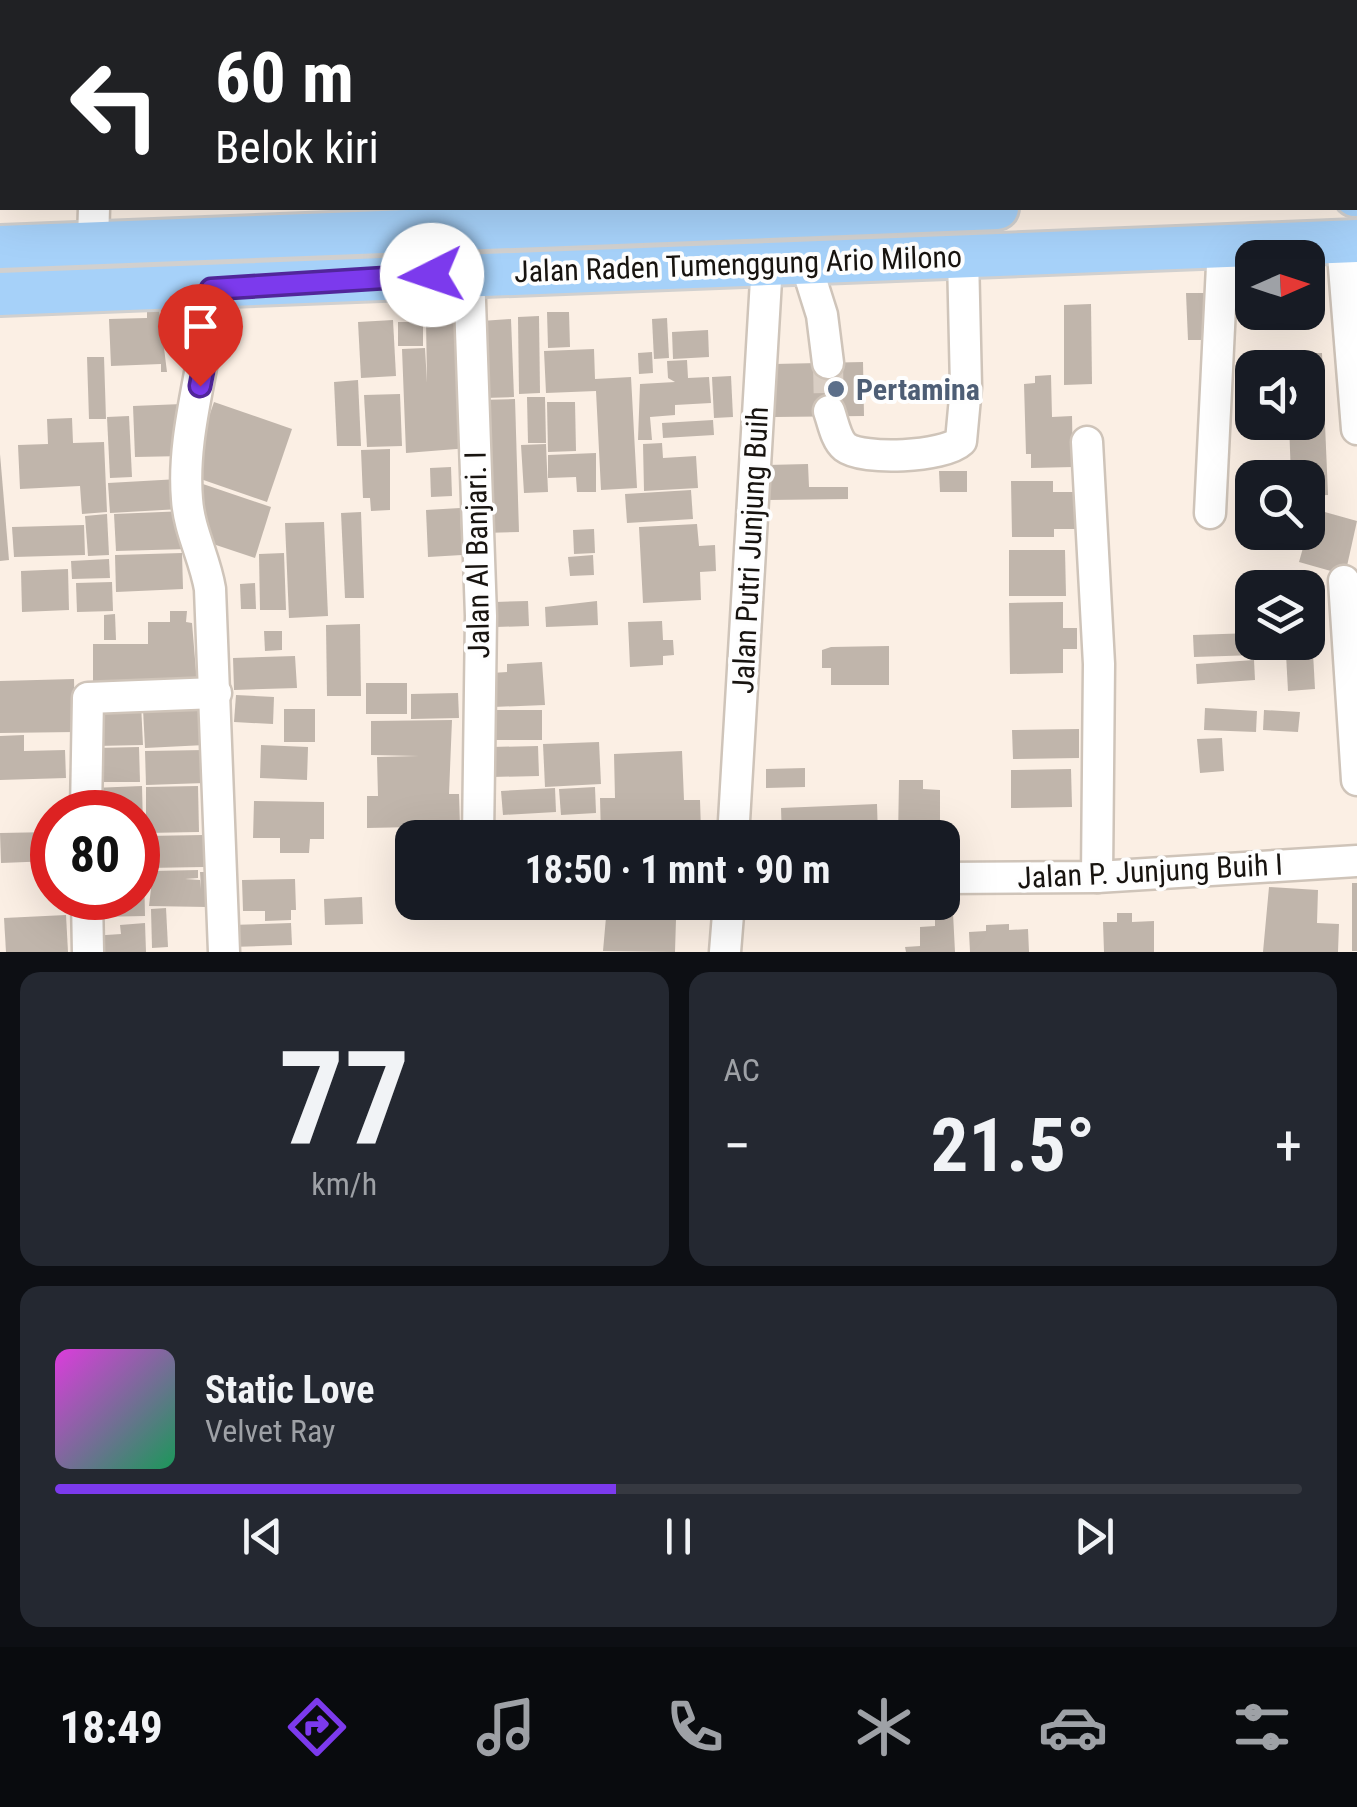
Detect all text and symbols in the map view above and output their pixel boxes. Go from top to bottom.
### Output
text: 60 m [215,37,354,119]
icon: left [50,40,180,170]
text: Belok kiri [215,121,379,174]
position arrow [380,223,484,327]
street label: Jalan Raden Tumenggung Ario Milono [513,239,963,289]
north arrow [1235,240,1325,330]
map controls [1235,240,1325,660]
pin [158,284,243,387]
icon: arrive [173,299,228,354]
button: sound [1235,350,1325,440]
place label: Pertamina [856,372,980,407]
marker: Pertamina [825,378,847,400]
street label: Jalan Putri Junjung Buih [725,405,775,695]
street label: Jalan Al Banjari. I [458,451,496,659]
button: search [1235,460,1325,550]
button: layers [1235,570,1325,660]
speed limit sign: 80 [30,790,160,920]
street label: Jalan P. Junjung Buih I [1016,847,1284,895]
text: 18:50 · 1 mnt · 90 m [525,848,830,892]
text: 77 [279,1023,410,1176]
text: AC [724,1051,760,1089]
text: 21.5° [931,1101,1095,1189]
text: − [724,1114,751,1178]
text: + [1275,1114,1302,1178]
text: km/h [311,1165,377,1203]
text: Static Love [205,1368,374,1412]
text: Velvet Ray [205,1412,335,1450]
icon: previous [235,1509,290,1564]
icon: pause [651,1509,706,1564]
icon: next [1067,1509,1122,1564]
icon: directions [282,1692,352,1762]
icon: music [471,1692,541,1762]
icon: phone [660,1692,730,1762]
icon: climate [849,1692,919,1762]
icon: car [1038,1692,1108,1762]
icon: filters [1227,1692,1297,1762]
text: 18:49 [60,1701,163,1754]

